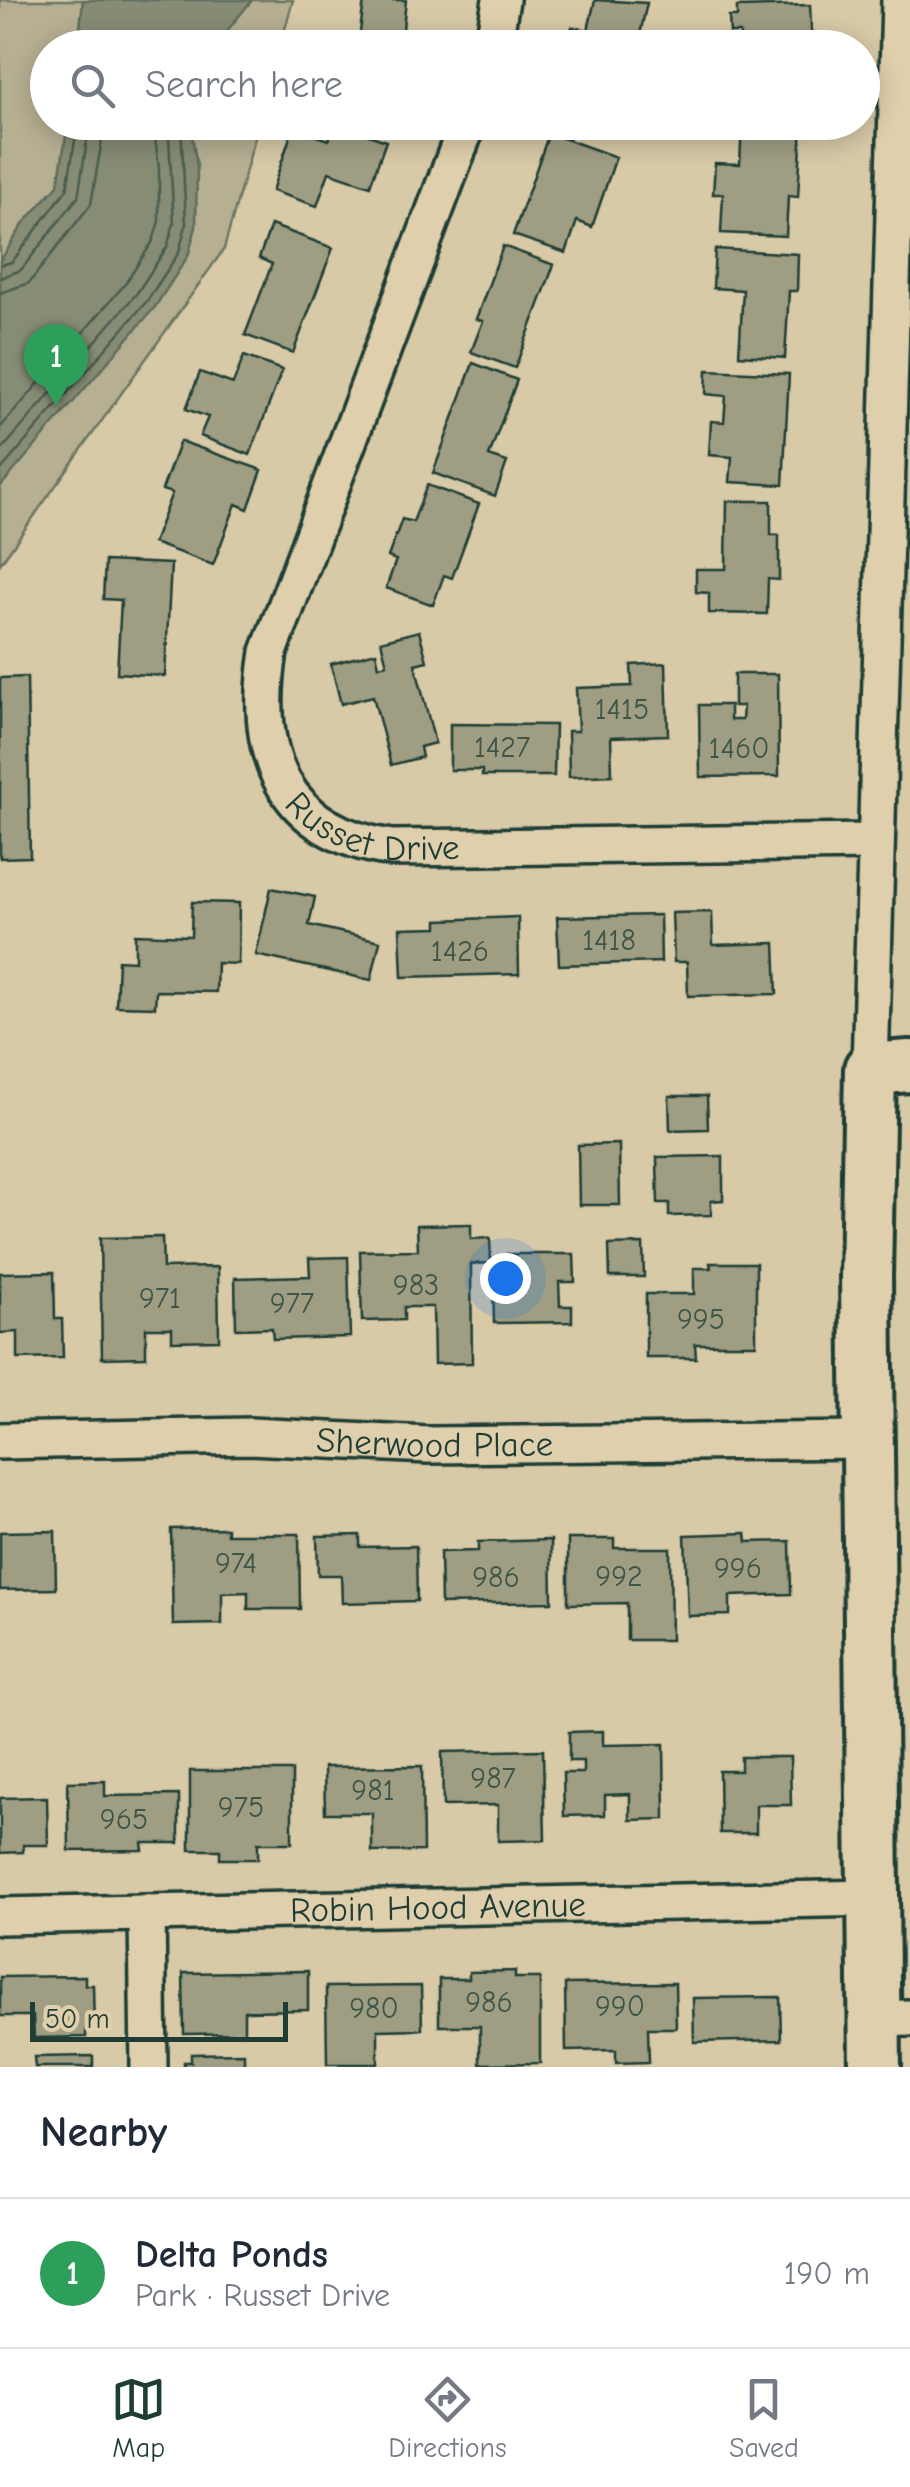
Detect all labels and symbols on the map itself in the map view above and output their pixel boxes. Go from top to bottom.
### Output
pin: 1 [23,324,88,406]
house number: 1415 [595,692,649,727]
house number: 1427 [474,730,530,765]
house number: 1460 [709,731,769,766]
street label: Russet Drive [277,783,460,869]
house number: 1418 [582,923,636,958]
house number: 1426 [431,934,489,969]
your location [480,1253,531,1304]
house number: 983 [393,1268,439,1303]
house number: 971 [139,1281,181,1316]
house number: 977 [270,1286,314,1321]
house number: 995 [677,1302,725,1337]
street label: Sherwood Place [315,1419,553,1466]
house number: 974 [215,1546,257,1581]
house number: 996 [714,1551,762,1586]
house number: 992 [595,1559,643,1594]
house number: 986 [472,1560,520,1595]
house number: 987 [470,1761,516,1796]
house number: 981 [351,1773,395,1808]
house number: 975 [218,1790,264,1825]
house number: 965 [100,1802,148,1837]
street label: Robin Hood Avenue [290,1884,586,1931]
house number: 986 [465,1985,513,2020]
house number: 990 [595,1989,645,2024]
house number: 980 [349,1991,399,2026]
scale bar [30,1997,288,2042]

